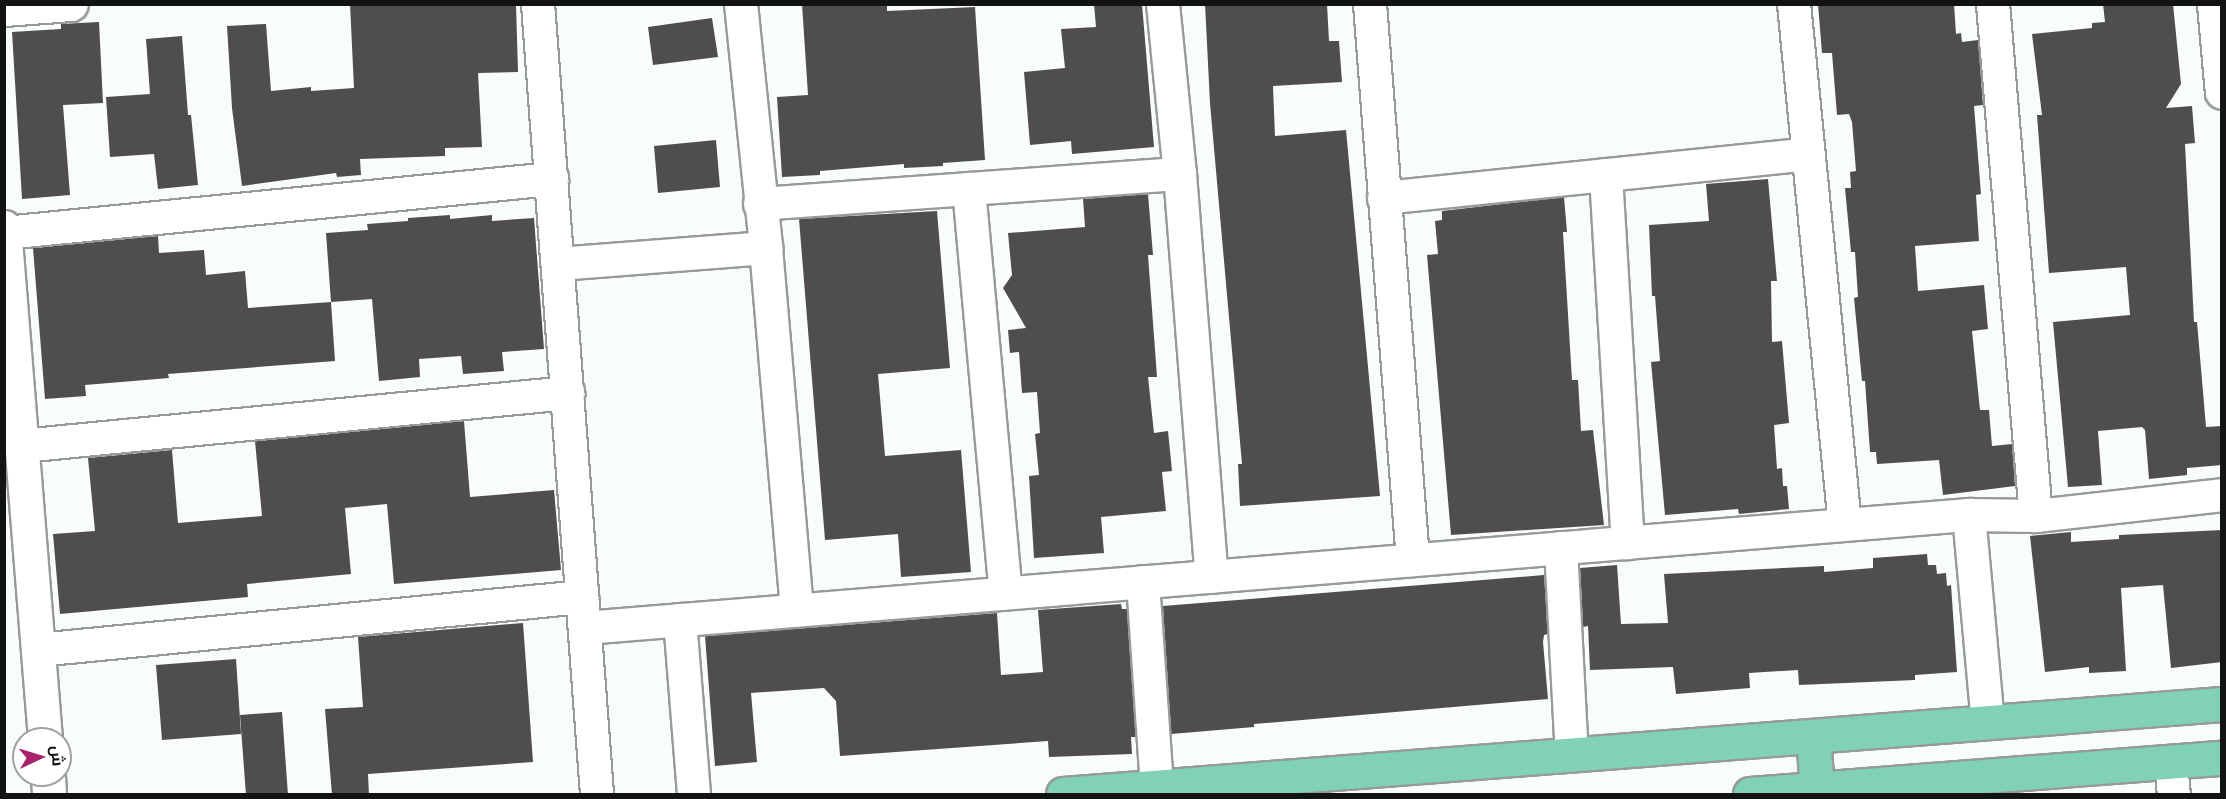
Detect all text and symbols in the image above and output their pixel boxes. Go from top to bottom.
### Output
north arrow [12,727,72,787]
text: ش [48,745,69,767]

